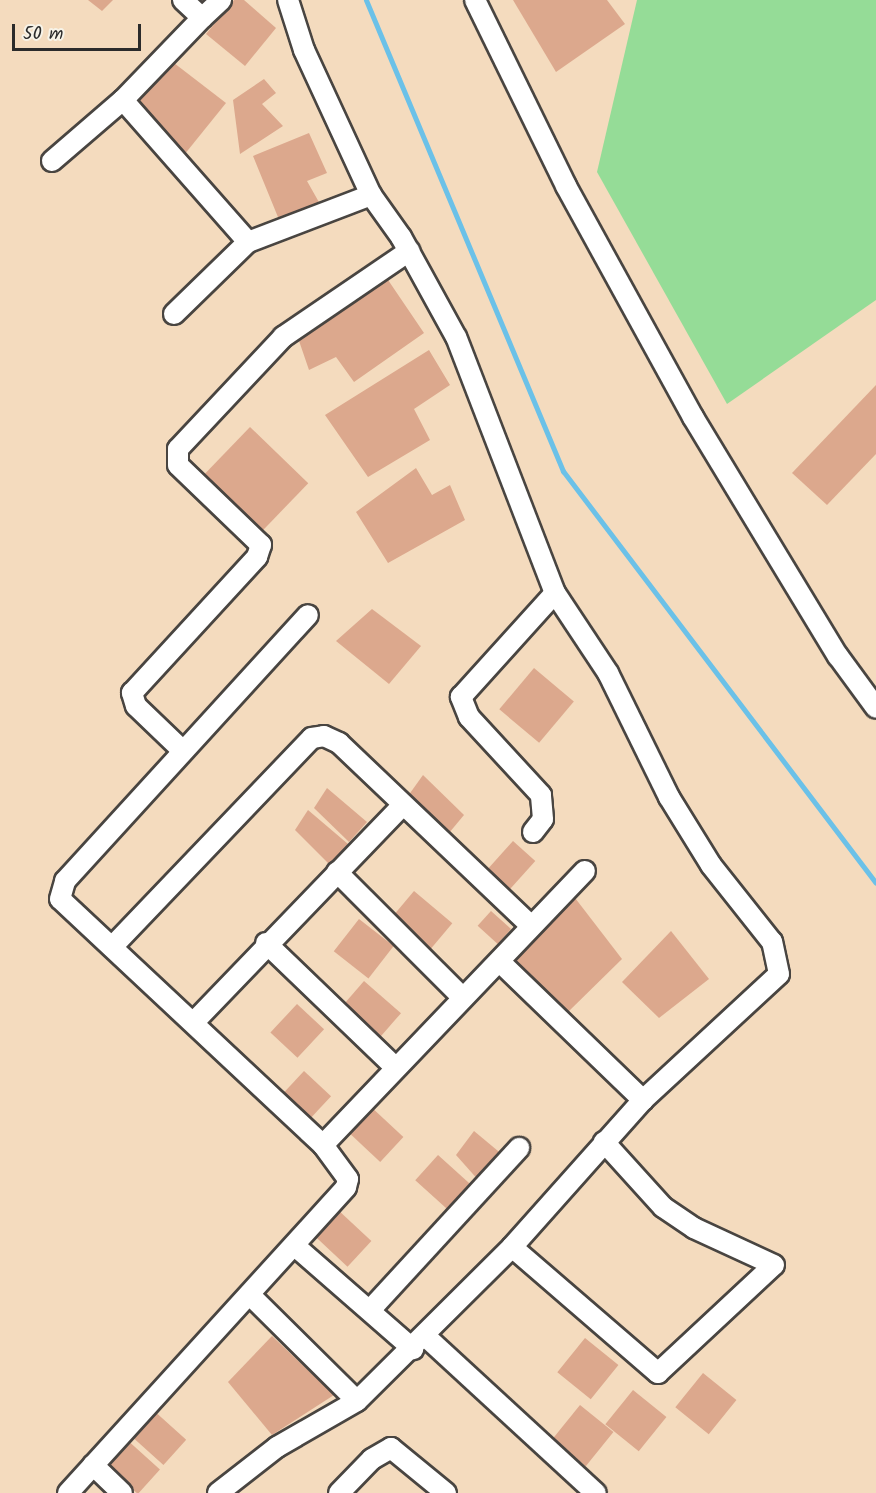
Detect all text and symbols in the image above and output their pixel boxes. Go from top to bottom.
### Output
scale bar [15,12,144,50]
text: 50 m [23,20,63,49]

